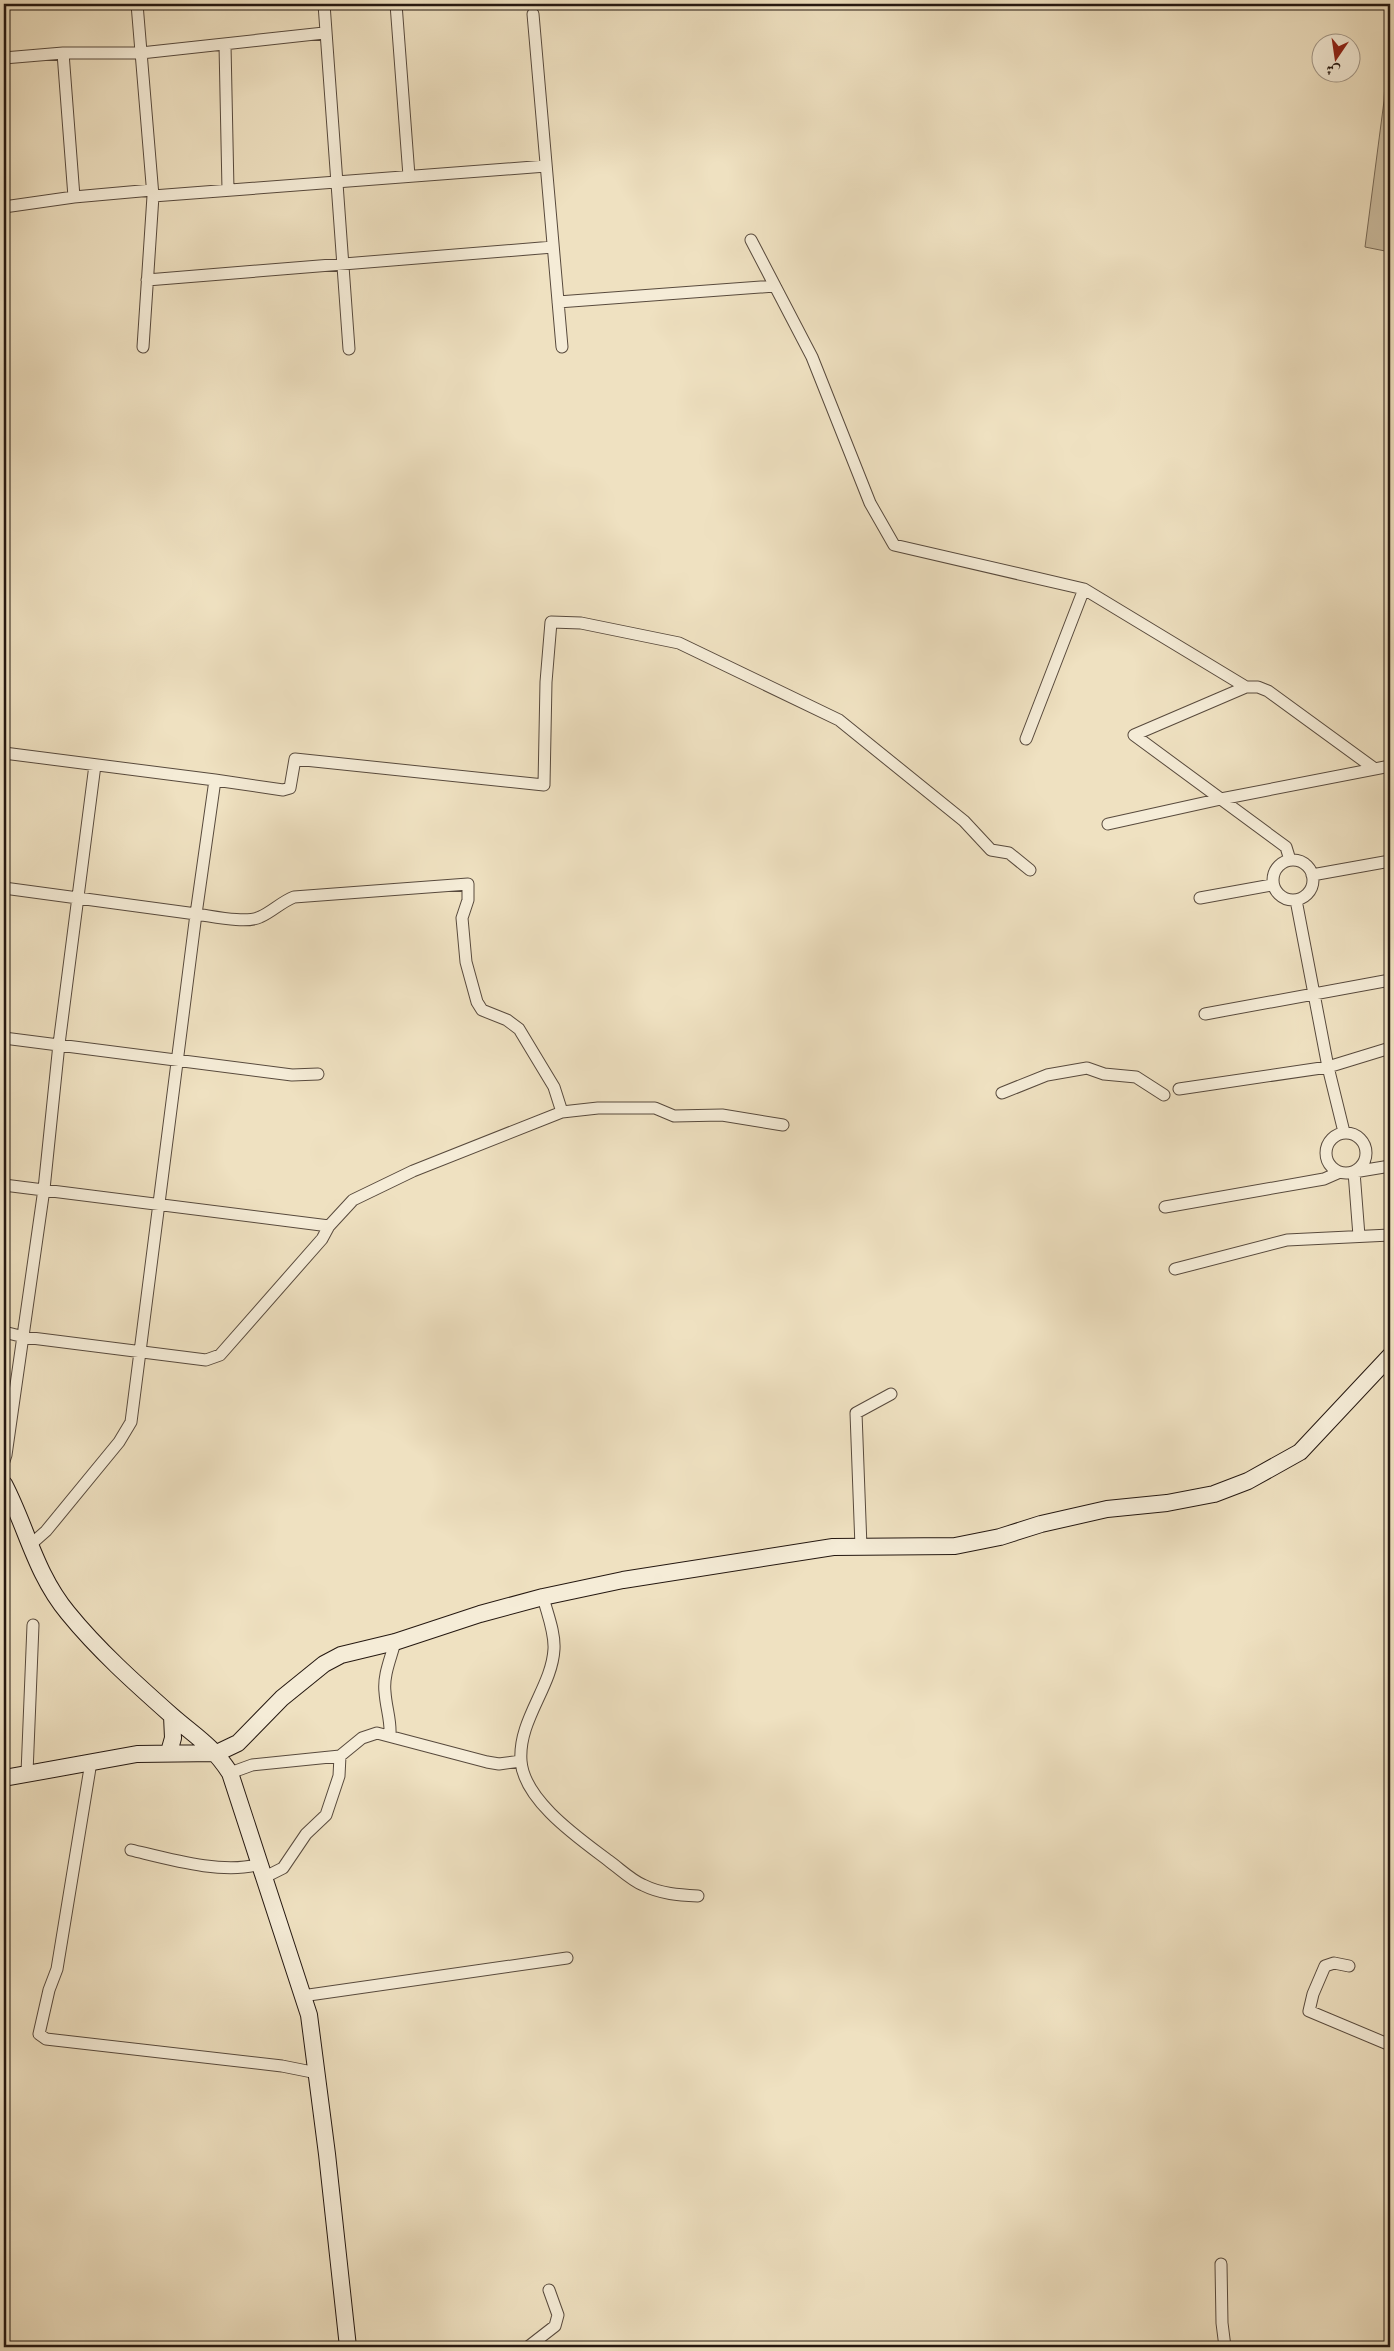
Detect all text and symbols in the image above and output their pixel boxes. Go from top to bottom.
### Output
north arrow [1312,32,1362,82]
text: ش [1324,59,1342,80]

